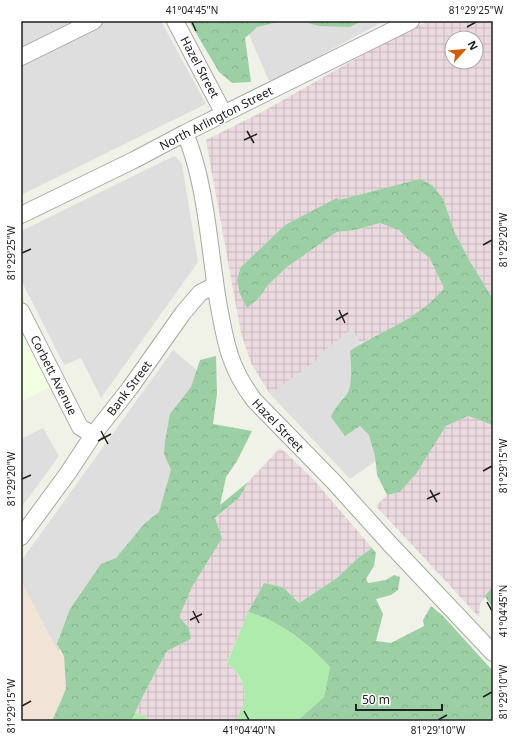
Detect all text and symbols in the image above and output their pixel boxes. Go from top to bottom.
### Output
text: 41°04'45"N [166,3,218,17]
text: 81°29'25"W [449,3,504,17]
north arrow [444,30,484,70]
street label: Hazel Street [177,33,224,101]
text: N [465,38,482,53]
street label: North Arlington Street [156,82,276,154]
text: 81°29'20"W [496,212,510,267]
text: 81°29'25"W [4,225,18,280]
street label: Corbett Avenue [26,332,82,418]
street label: Bank Street [103,356,156,419]
street label: Hazel Street [248,395,308,456]
text: 81°29'15"W [496,438,510,493]
text: 81°29'20"W [4,451,18,506]
text: 41°04'45"N [496,585,510,637]
text: 81°29'10"W [496,664,510,719]
text: 81°29'15"W [4,678,18,733]
scale bar [356,686,442,712]
text: 50 m [362,691,390,708]
text: 41°04'40"N [223,723,275,737]
text: 81°29'10"W [411,723,466,737]

